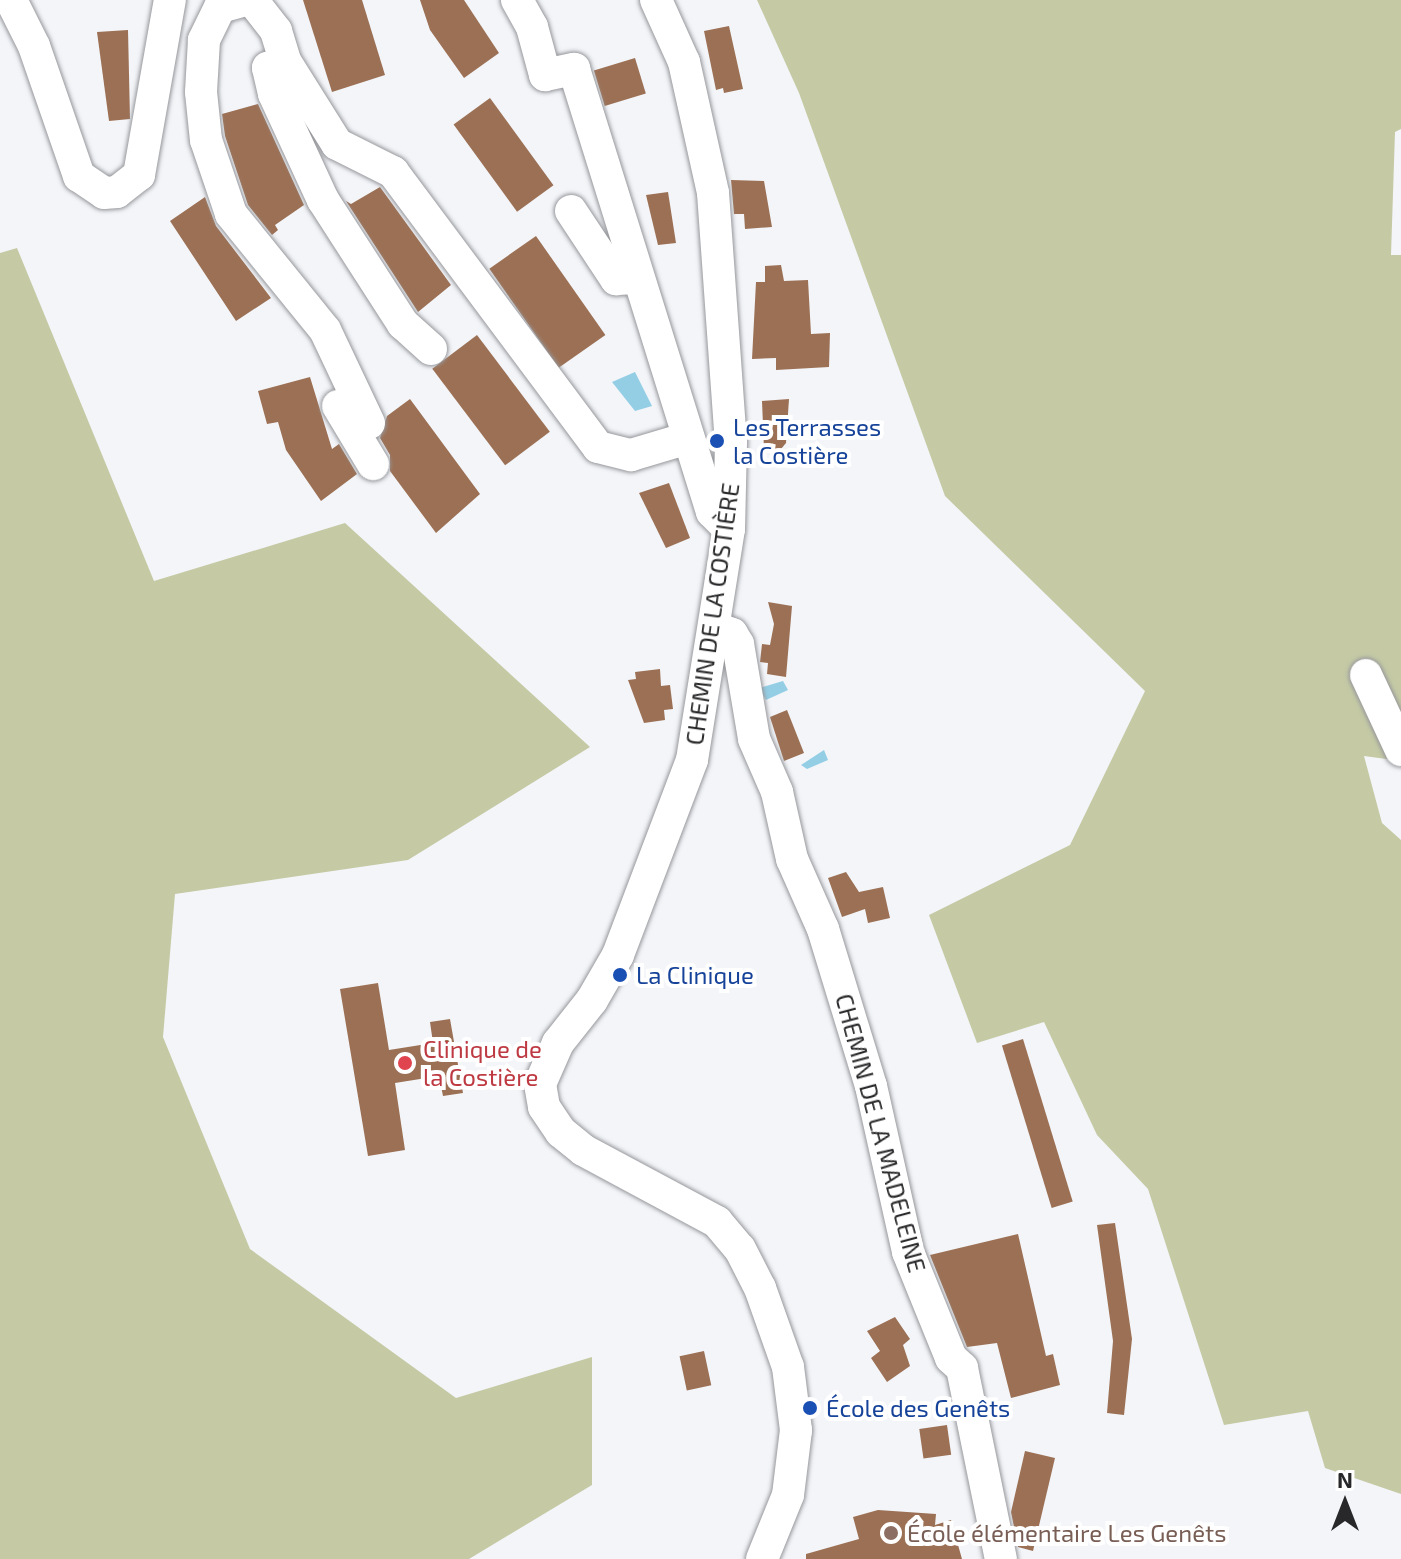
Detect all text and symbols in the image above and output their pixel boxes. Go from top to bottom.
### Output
place label: Les Terrasses la Costière [733,413,882,469]
marker: Les Terrasses la Costière [708,432,726,450]
street label: CHEMIN DE LA COSTIÈRE [679,481,745,747]
place label: La Clinique [636,961,754,989]
marker: La Clinique [611,966,629,984]
street label: CHEMIN DE LA MADELEINE [830,990,932,1276]
place label: Clinique de la Costière [423,1035,542,1091]
marker: Clinique de la Costière [394,1052,416,1074]
place label: École des Genêts [826,1394,1010,1422]
marker: École des Genêts [801,1399,819,1417]
north arrow [1305,1463,1385,1543]
text: N [1337,1466,1353,1492]
place label: École élémentaire Les Genêts [907,1519,1226,1547]
marker: École élémentaire Les Genêts [882,1524,900,1542]

